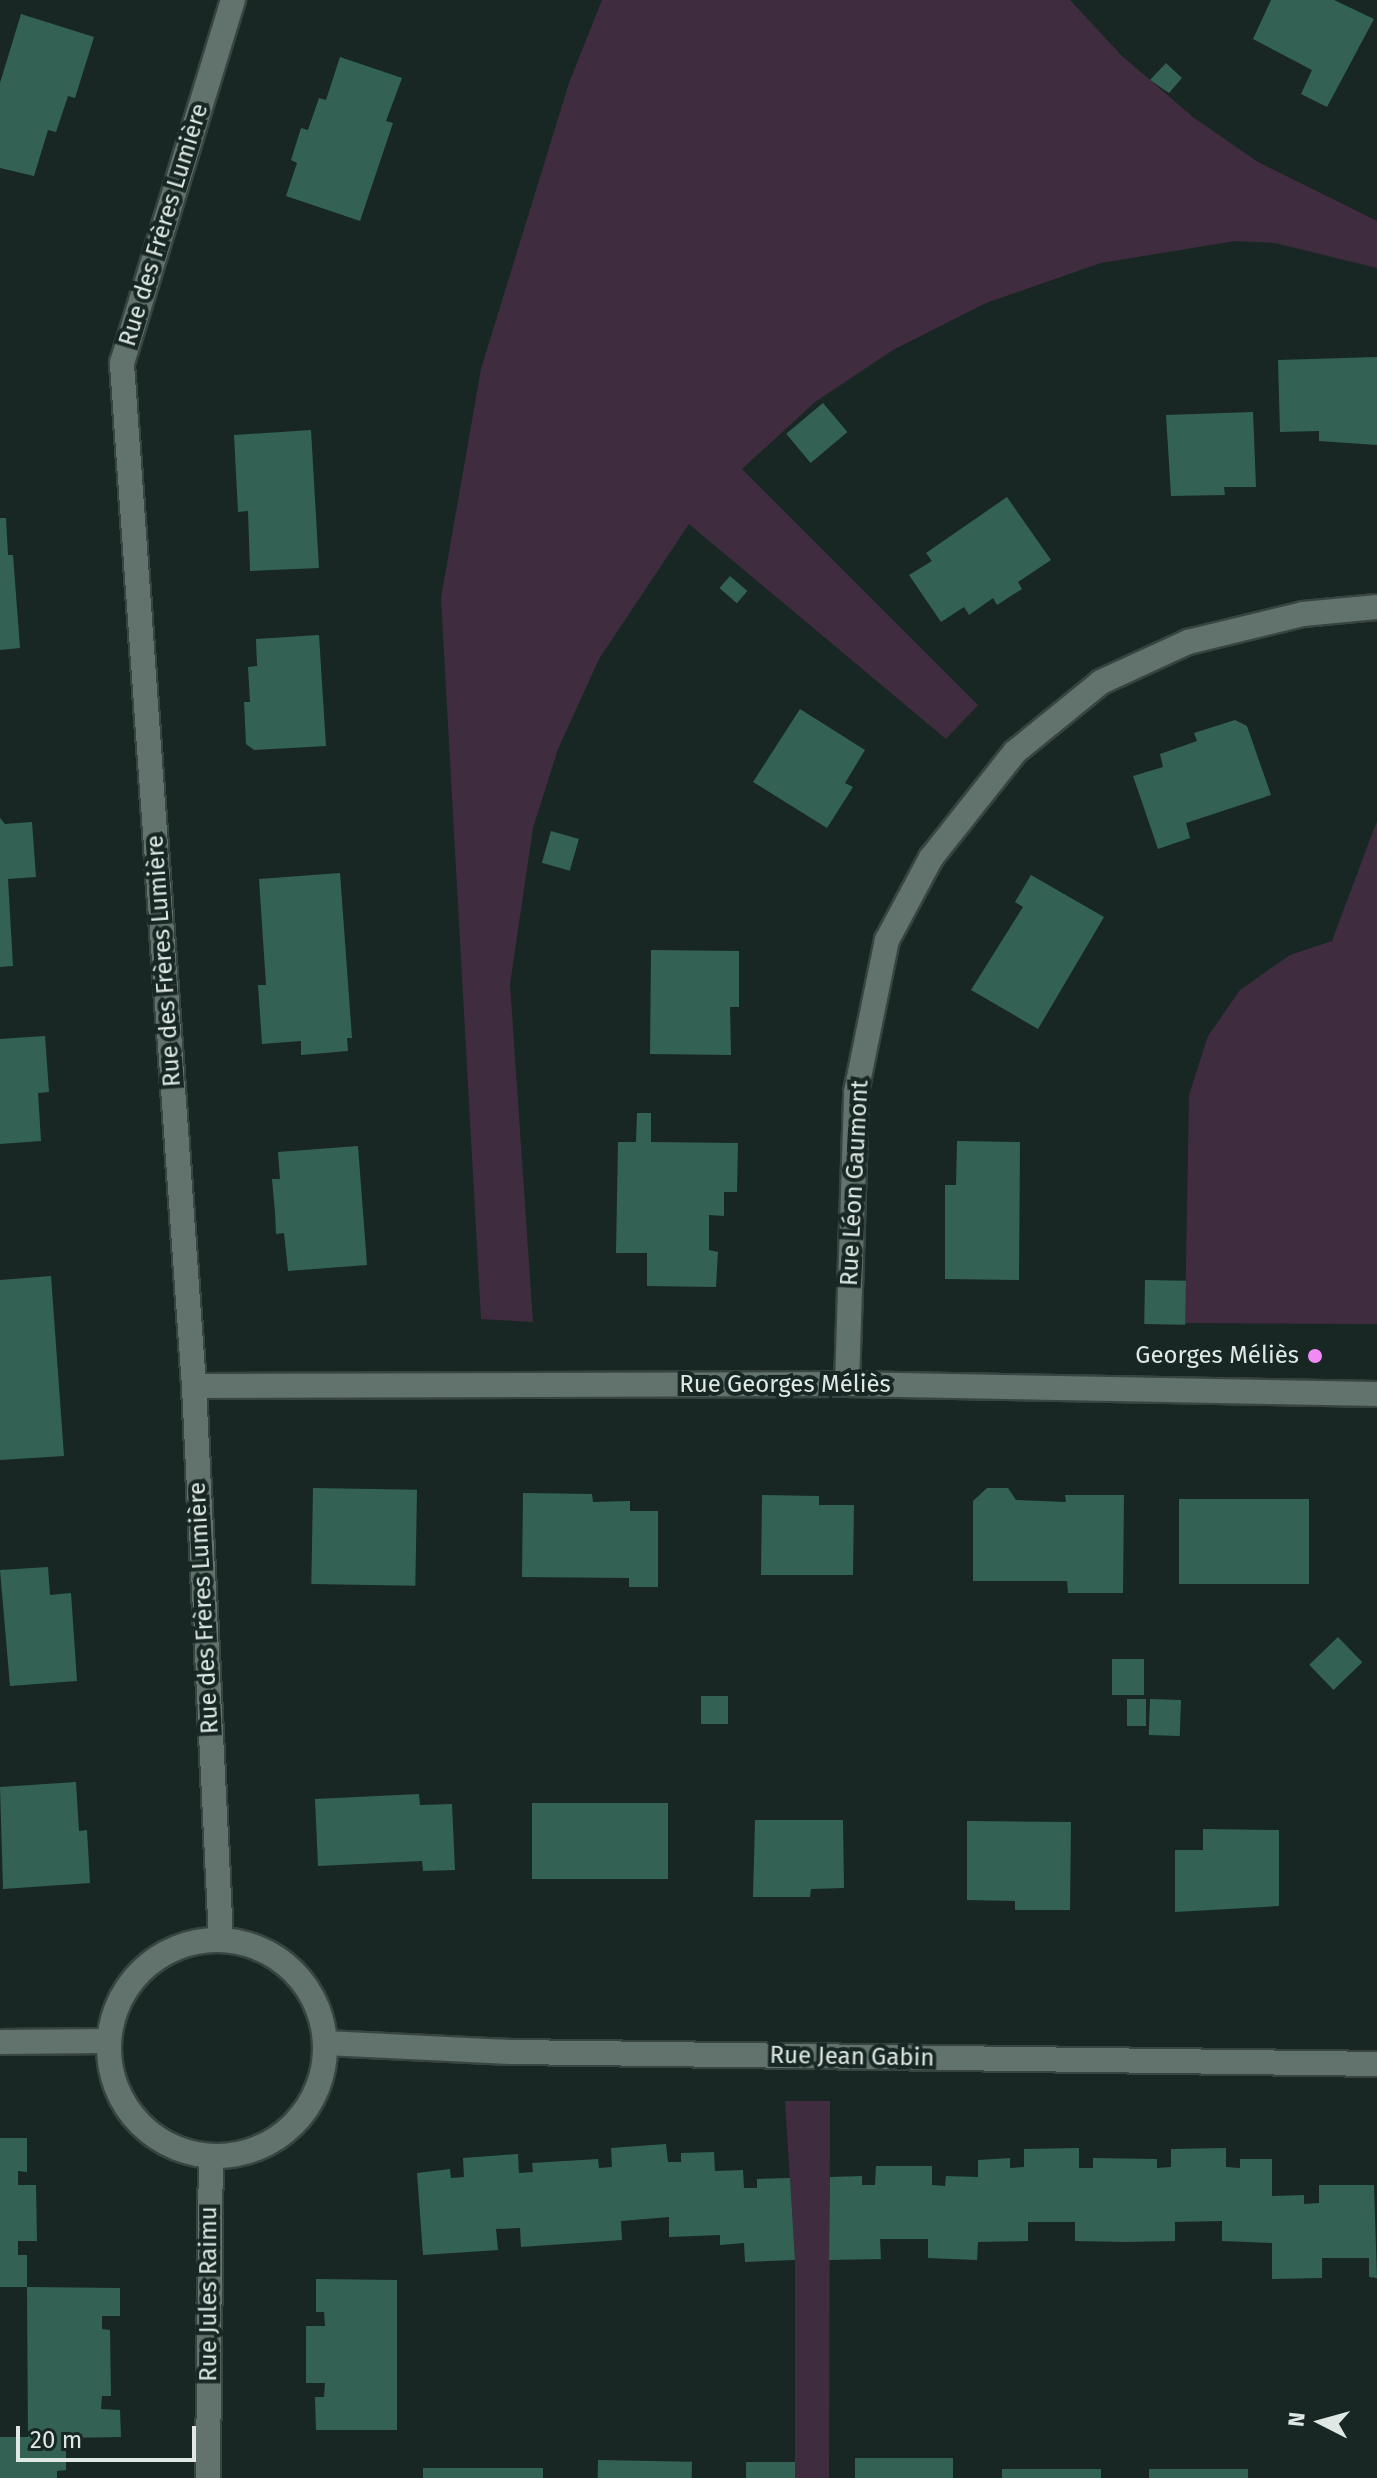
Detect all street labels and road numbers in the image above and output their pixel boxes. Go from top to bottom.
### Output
street label: Rue des Frères Lumière [113,100,215,350]
street label: Rue des Frères Lumière [141,834,187,1088]
street label: Rue Léon Gaumont [835,1079,875,1287]
street label: Rue Georges Méliès [679,1371,891,1399]
street label: Rue des Frères Lumière [183,1481,225,1735]
street label: Rue Jean Gabin [769,2041,935,2073]
street label: Rue Jules Raimu [195,2206,223,2382]

